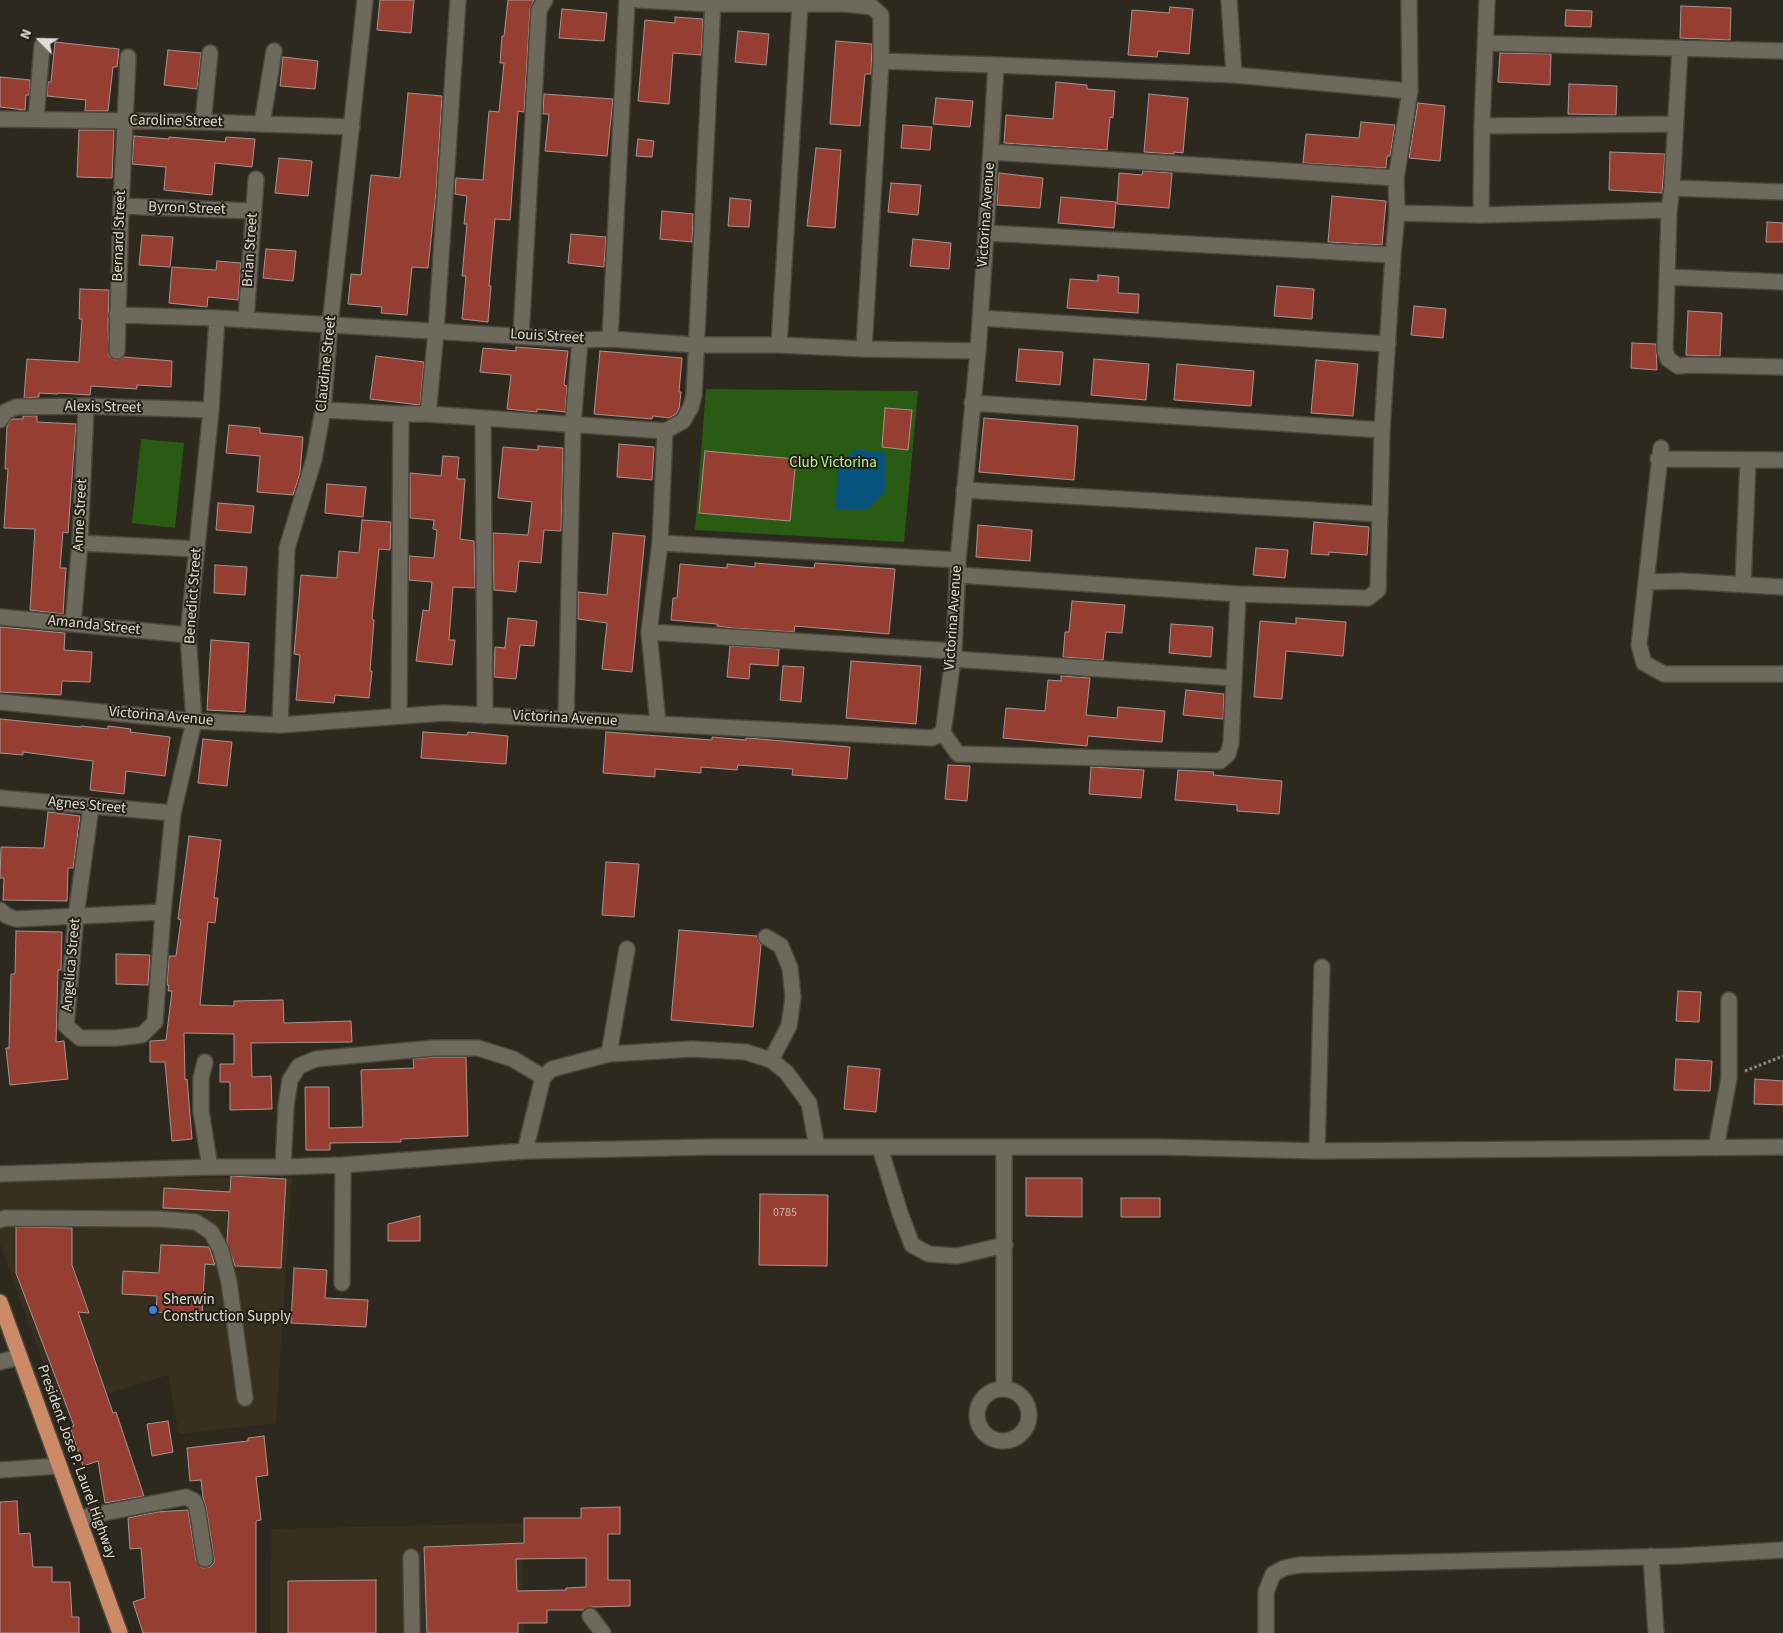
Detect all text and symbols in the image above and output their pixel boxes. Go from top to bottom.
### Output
north arrow [15,15,65,65]
text: N [15,26,37,42]
street label: Caroline Street [129,112,223,132]
street label: Victorina Avenue [974,162,1000,268]
street label: Bernard Street [109,190,131,282]
street label: Byron Street [148,199,226,219]
street label: Brian Street [239,212,263,288]
street label: Claudine Street [313,315,341,413]
street label: Louis Street [510,326,584,348]
street label: Alexis Street [65,398,141,418]
park label: Club Victorina [789,455,877,473]
street label: Anne Street [70,478,92,552]
street label: Benedict Street [182,547,206,645]
street label: Victorina Avenue [941,565,967,671]
street label: Amanda Street [47,612,141,640]
street label: Victorina Avenue [108,703,214,731]
street label: Victorina Avenue [512,707,618,731]
street label: Agnes Street [47,794,127,818]
street label: Angelica Street [59,918,85,1012]
house number: 0785 [773,1206,797,1220]
place label: Sherwin Construction Supply [163,1292,291,1327]
marker: Sherwin Construction Supply [147,1304,159,1316]
street label: President Jose P. Laurel Highway [32,1362,120,1562]

